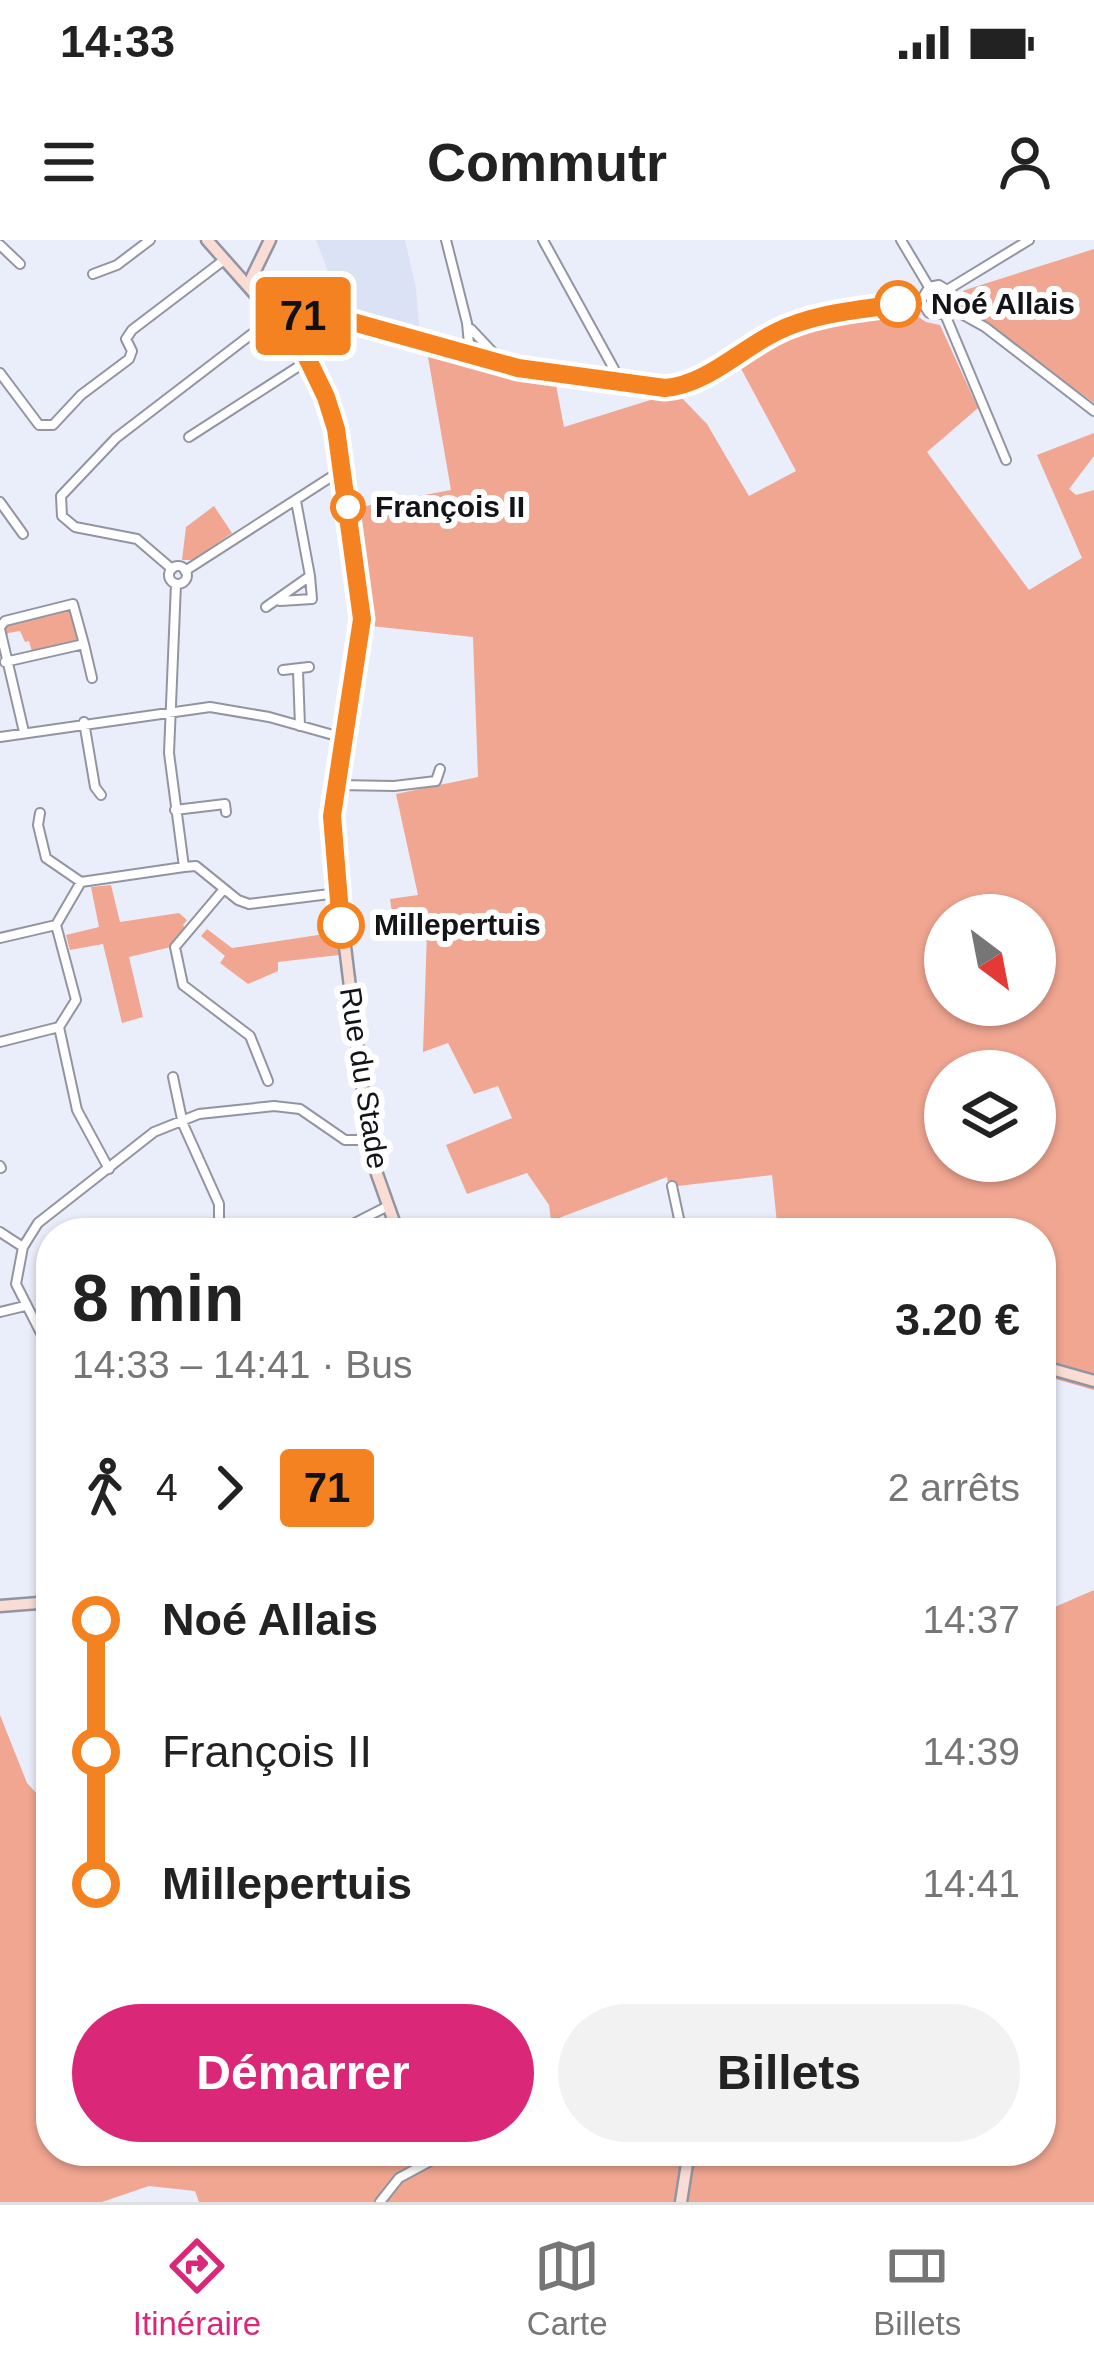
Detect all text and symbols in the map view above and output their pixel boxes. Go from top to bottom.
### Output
text: 14:33 [60,16,175,67]
icon: menu [36,129,102,195]
icon: person [992,129,1058,195]
text: Commutr [427,132,667,192]
line badge: 71 [249,277,357,355]
marker: Noé Allais [876,282,920,326]
place label: Noé Allais [931,287,1075,320]
text: 71 [280,292,326,339]
place label: François II [375,490,525,523]
marker: François II [332,491,364,523]
north arrow [924,894,1056,1026]
map controls [924,894,1056,1182]
marker: Millepertuis [319,903,363,947]
place label: Millepertuis [374,908,541,941]
street label: Rue du Stade [334,985,395,1171]
button: layers [924,1050,1056,1182]
text: 8 min [72,1261,244,1335]
text: 3.20 € [895,1294,1020,1345]
text: 14:33 – 14:41 · Bus [72,1343,412,1386]
icon: walk [72,1455,138,1521]
icon: forward [196,1455,262,1521]
text: 71 [304,1464,350,1511]
text: 4 [156,1466,178,1509]
text: 2 arrêts [888,1466,1020,1509]
text: Noé Allais [162,1594,378,1645]
text: 14:37 [922,1598,1020,1641]
text: François II [162,1726,372,1777]
text: 14:39 [922,1730,1020,1773]
text: Millepertuis [162,1858,412,1909]
text: 14:41 [922,1862,1020,1905]
button: Démarrer [72,2004,534,2142]
button: Billets [558,2004,1020,2142]
tab: Itinéraire [133,2233,261,2343]
tab: Carte [527,2233,608,2343]
tab: Billets [873,2233,961,2343]

